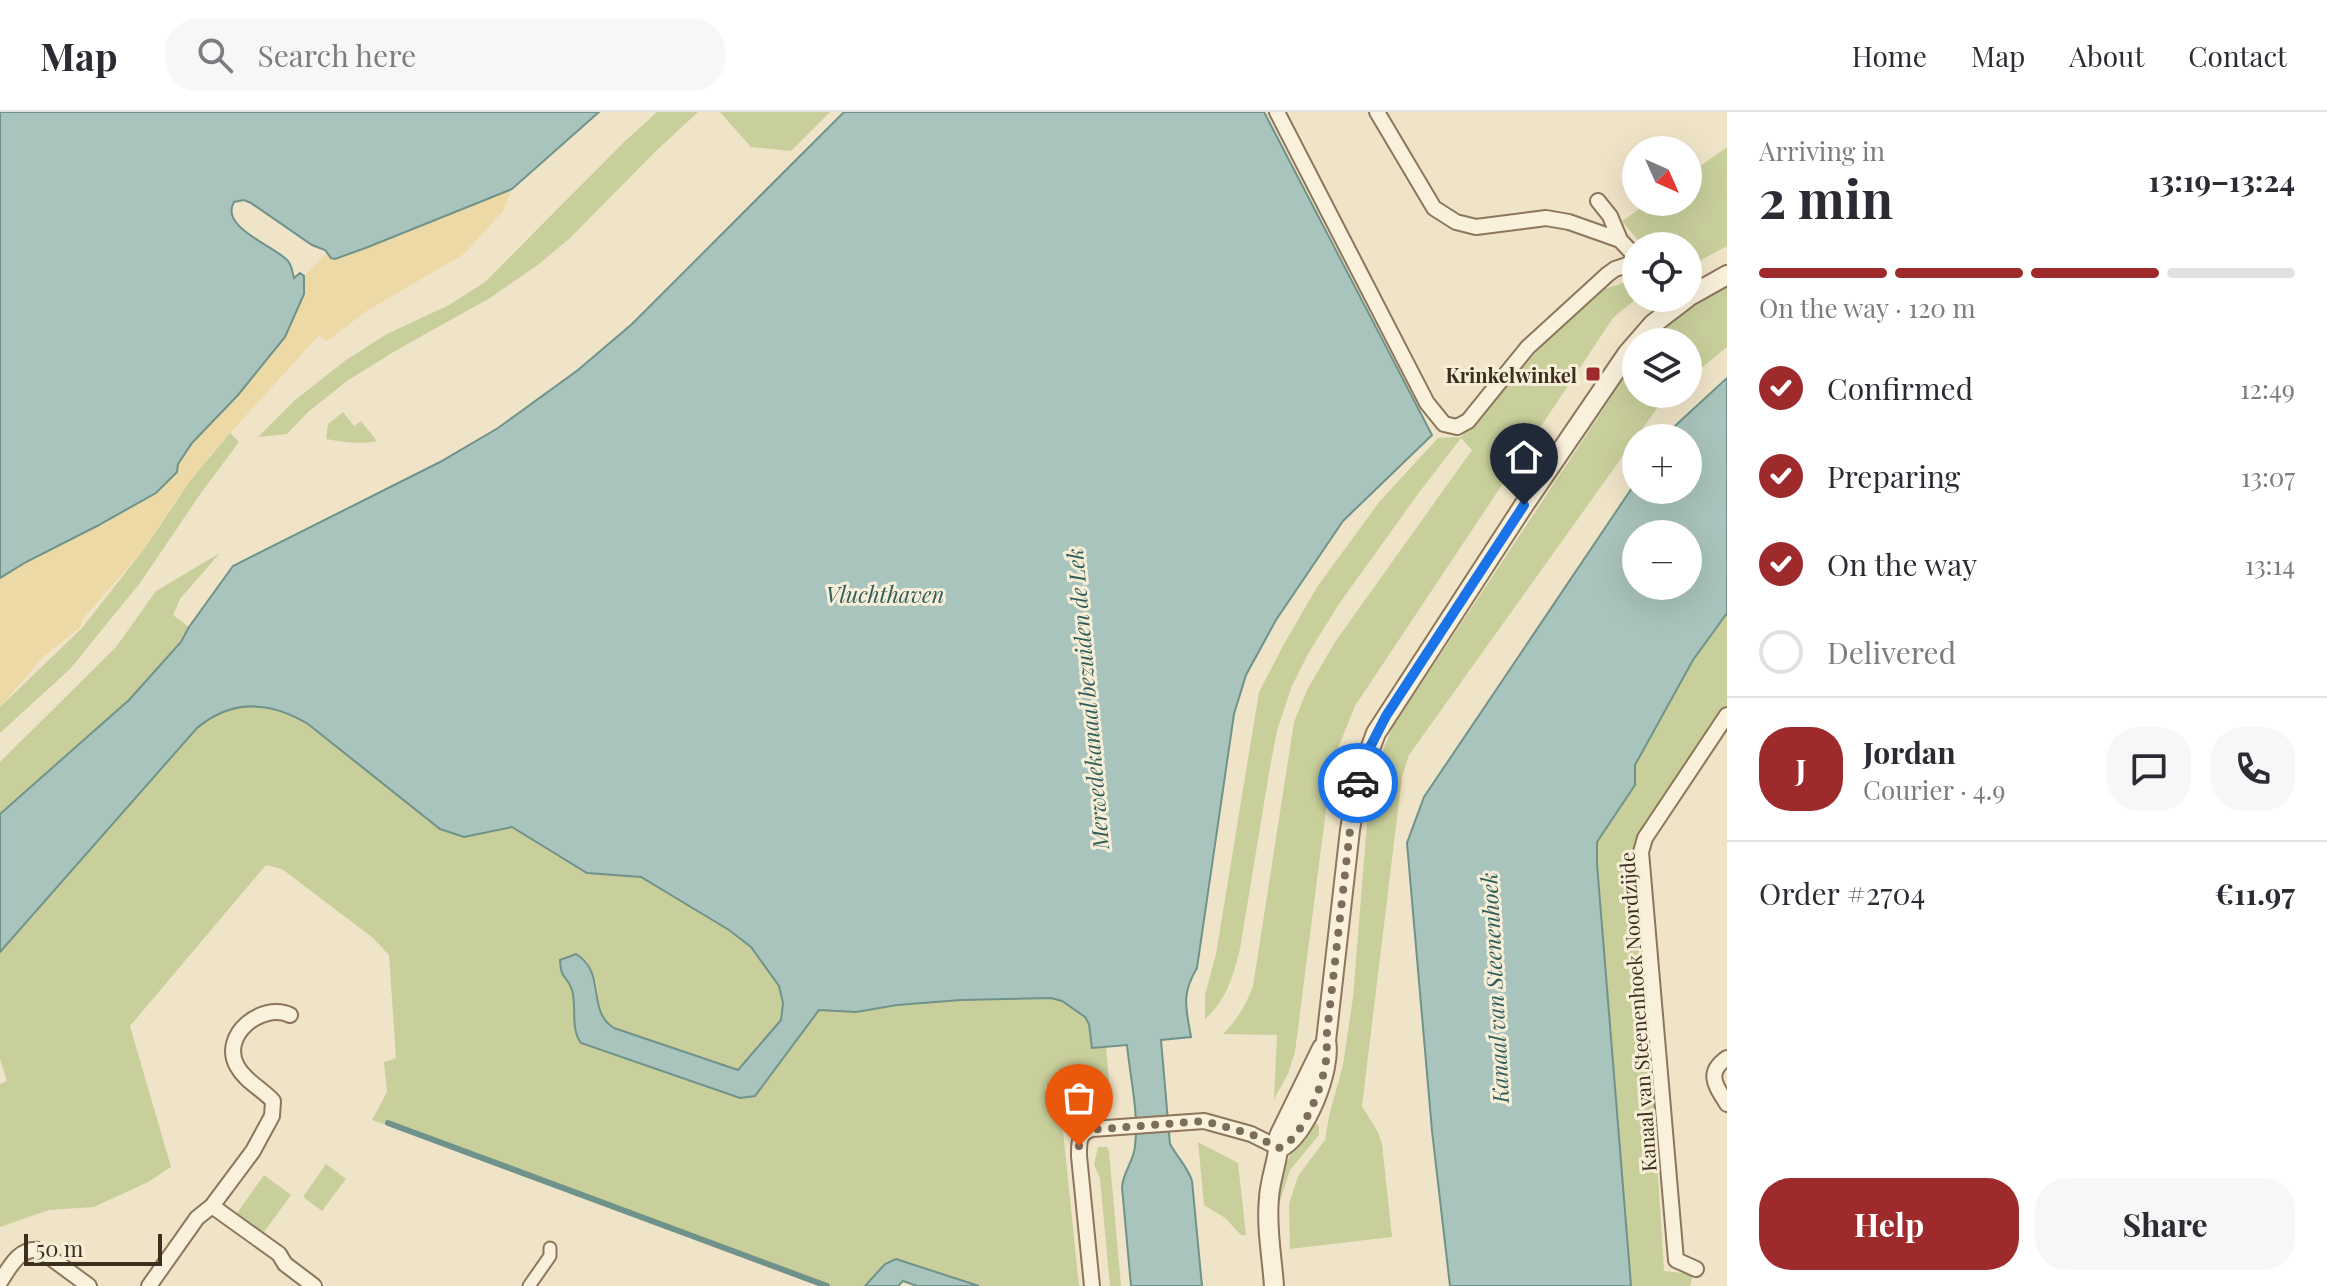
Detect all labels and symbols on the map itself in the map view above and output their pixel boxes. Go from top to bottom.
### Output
north arrow [1622,136,1702,216]
place label: Krinkelwinkel [1445,361,1577,388]
marker: Krinkelwinkel [1584,365,1602,383]
pin [1490,423,1558,505]
water label: Merwedekanaal bezuiden de Lek [1059,547,1115,852]
water label: Vluchthaven [826,579,944,609]
courier [1318,743,1398,823]
street label: Kanaal van Steenenhoek Noordzijde [1612,851,1662,1173]
water label: Kanaal van Steenenhoek [1473,872,1515,1105]
pin [1045,1064,1113,1146]
scale bar [24,1230,162,1266]

